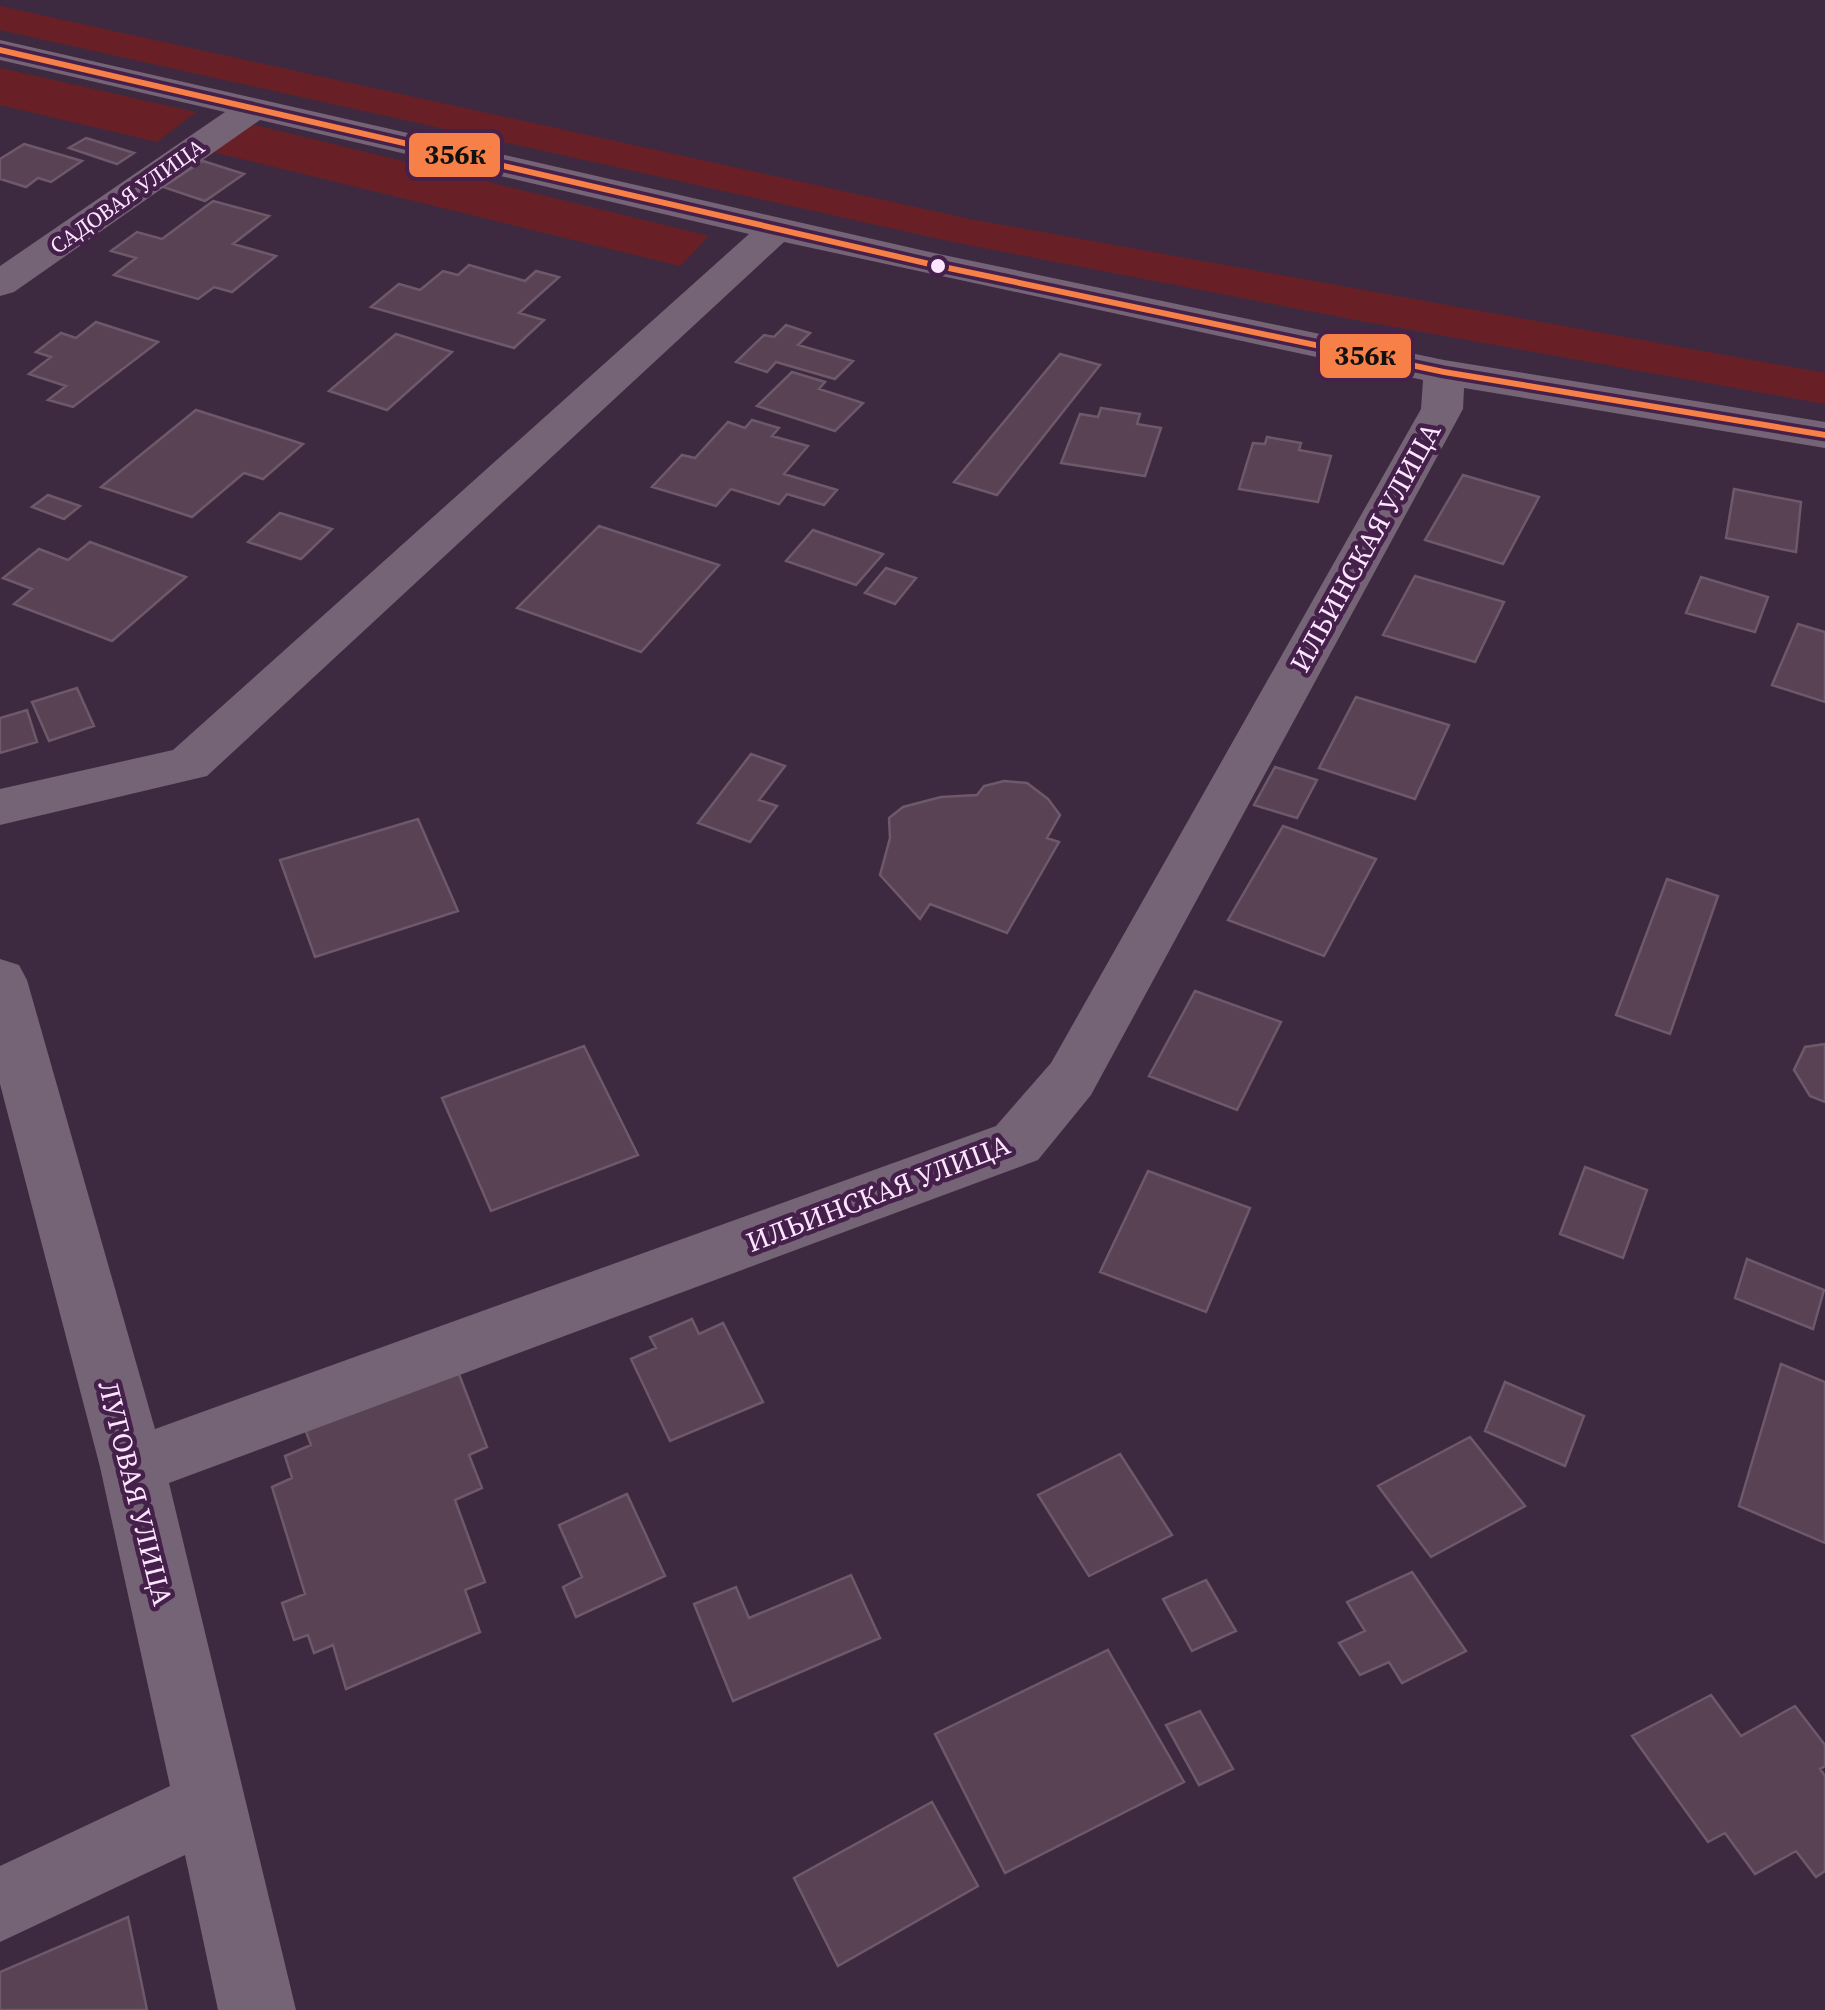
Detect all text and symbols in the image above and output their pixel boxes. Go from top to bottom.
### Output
street label: САДОВАЯ УЛИЦА [44,131,211,261]
line badge: 356к [407,131,502,179]
text: 356к [424,135,487,173]
unlabelled marker [928,256,948,276]
line badge: 356к [1318,332,1413,380]
text: 356к [1334,336,1397,374]
street label: ИЛЬИНСКАЯ УЛИЦА [1281,415,1450,679]
street label: ИЛЬИНСКАЯ УЛИЦА [741,1125,1016,1261]
street label: ЛУГОВАЯ УЛИЦА [90,1376,182,1610]

